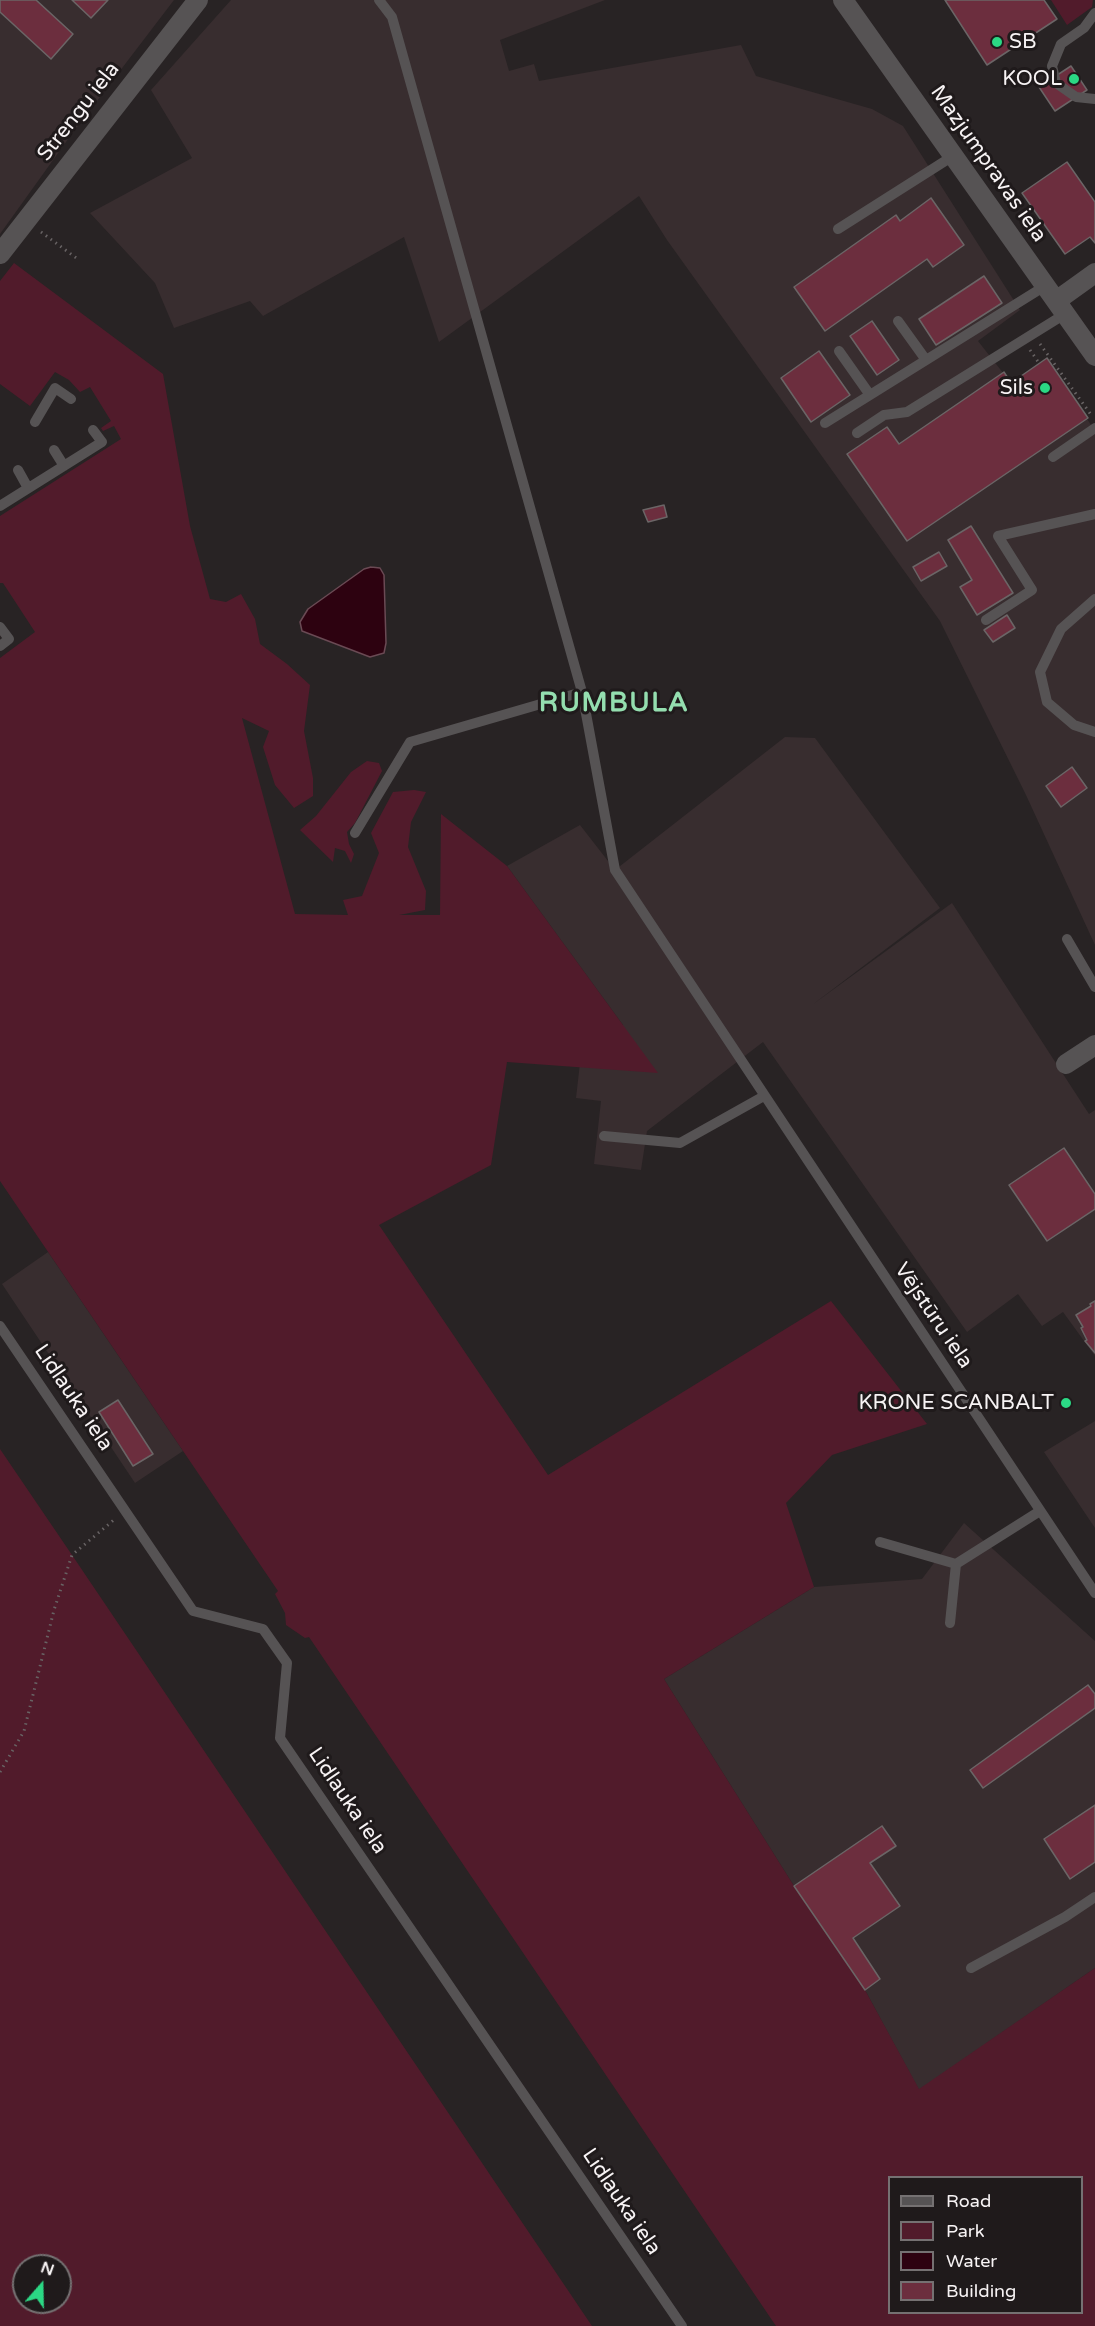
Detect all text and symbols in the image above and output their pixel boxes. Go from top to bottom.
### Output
place label: SB [1009,29,1036,55]
marker: SB [990,35,1004,49]
street label: Strengu iela [33,58,125,166]
place label: KOOL [1002,66,1062,92]
marker: KOOL [1067,72,1081,86]
street label: Mazjumpravas iela [925,81,1051,247]
place label: Sils [1000,375,1033,401]
marker: Sils [1038,381,1052,395]
district label: RUMBULA [539,688,689,720]
street label: Vējstūru iela [888,1258,978,1374]
street label: Lidlauka iela [28,1340,118,1456]
place label: KRONE SCANBALT [859,1390,1054,1416]
marker: KRONE SCANBALT [1059,1396,1073,1410]
street label: Lidlauka iela [302,1743,392,1859]
street label: Lidlauka iela [576,2144,666,2260]
legend [888,2176,1083,2314]
text: Road [946,2190,991,2212]
text: Park [946,2220,984,2242]
text: Water [946,2250,997,2272]
north arrow [12,2254,72,2314]
text: N [38,2257,57,2281]
text: Building [946,2280,1016,2302]

